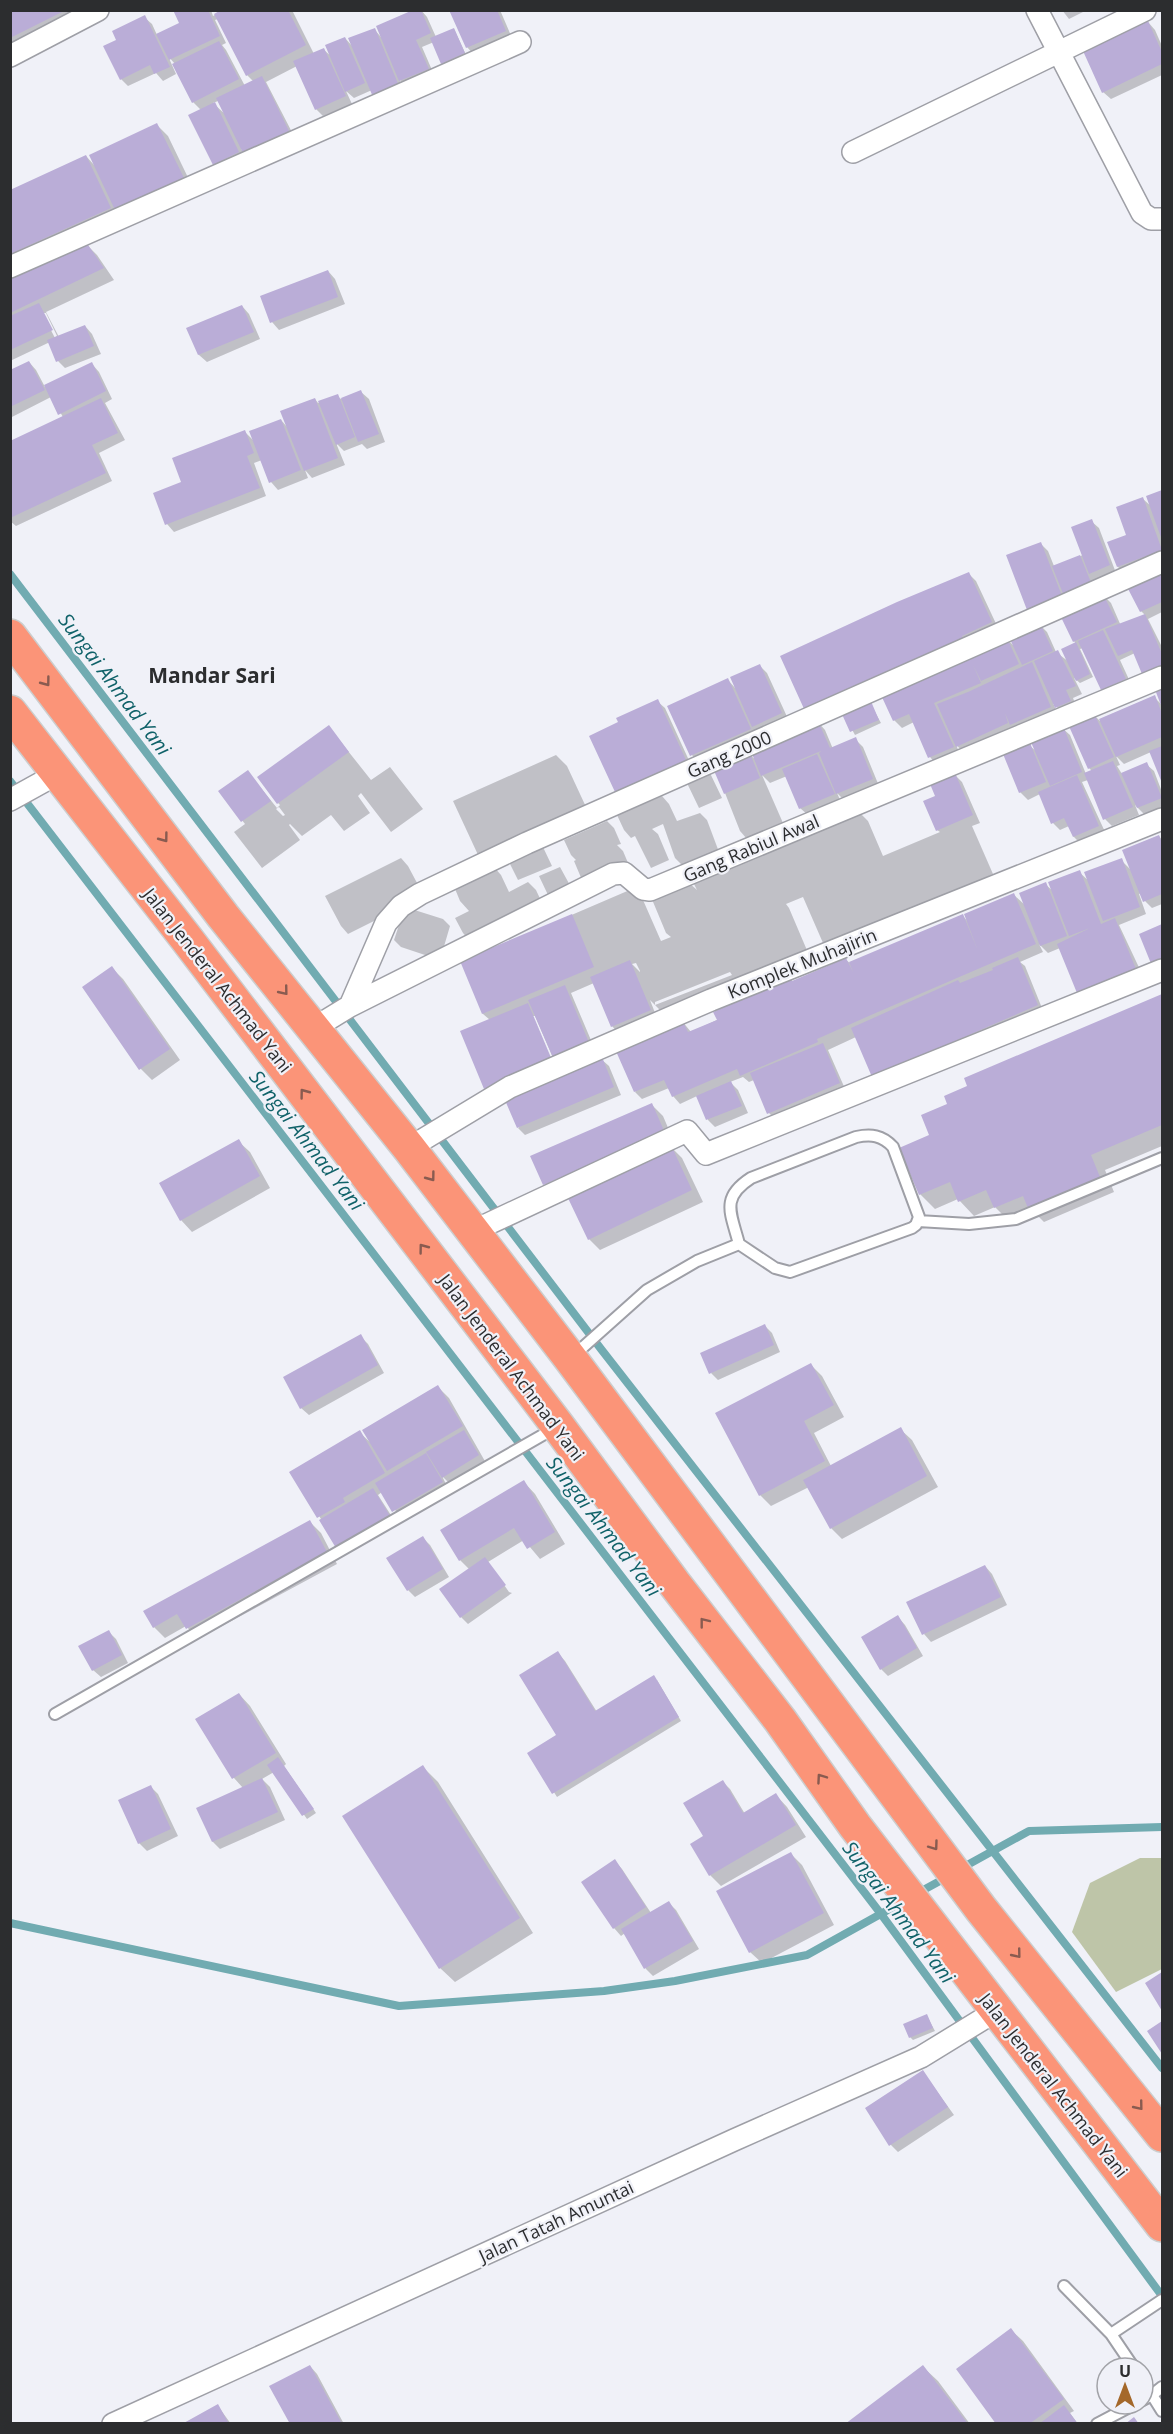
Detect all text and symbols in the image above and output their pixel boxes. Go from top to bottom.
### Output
water label: Sungai Ahmad Yani [53,607,178,761]
district label: Mandar Sari [148,661,276,689]
one-way arrow [39,676,50,687]
street label: Gang 2000 [683,725,775,783]
street label: Gang Rabiul Awal [679,809,823,887]
one-way arrow [157,831,168,842]
street label: Jalan Jenderal Achmad Yani [137,881,298,1077]
street label: Komplek Muhajirin [724,922,880,1004]
one-way arrow [277,984,288,995]
water label: Sungai Ahmad Yani [244,1064,371,1217]
one-way arrow [301,1089,312,1100]
one-way arrow [424,1170,435,1181]
one-way arrow [419,1244,430,1255]
street label: Jalan Jenderal Achmad Yani [433,1267,590,1465]
water label: Sungai Ahmad Yani [541,1450,668,1603]
one-way arrow [701,1618,712,1629]
one-way arrow [817,1774,828,1785]
water label: Sungai Ahmad Yani [837,1835,962,1989]
one-way arrow [927,1839,938,1850]
one-way arrow [1010,1948,1021,1959]
street label: Jalan Jenderal Achmad Yani [973,1986,1134,2182]
one-way arrow [1132,2100,1143,2111]
street label: Jalan Tatah Amuntai [473,2175,637,2268]
north arrow [1095,2356,1155,2416]
text: U [1119,2360,1131,2382]

